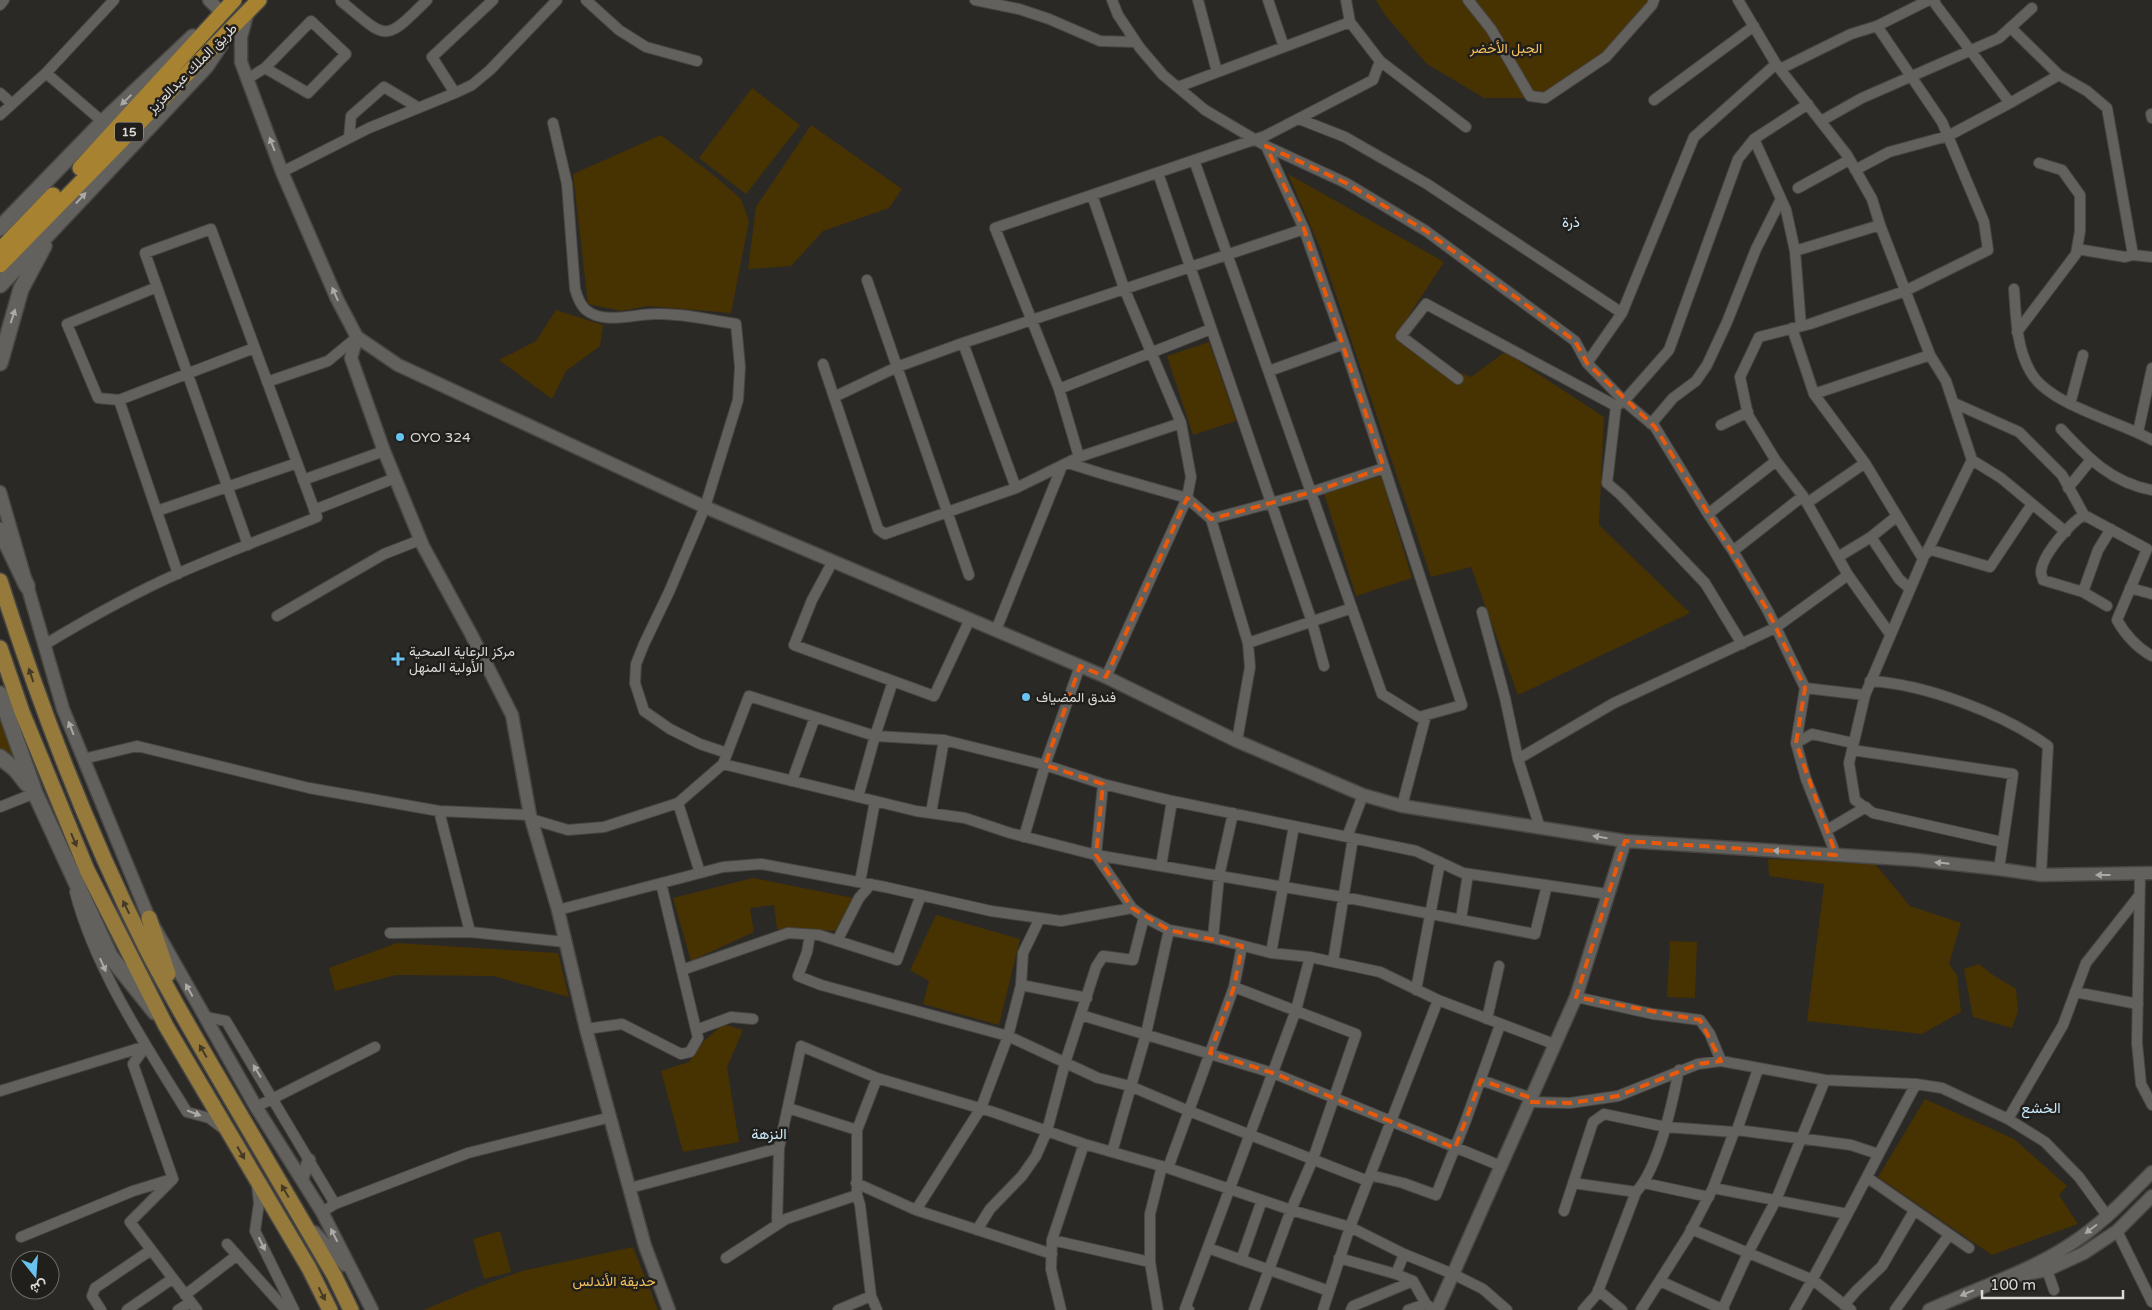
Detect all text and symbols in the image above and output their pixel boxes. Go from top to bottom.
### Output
street label: طريق الملك عبدالعزيز [143,20,241,117]
park label: الجبل الأخضر [1469,40,1542,57]
one-way arrow [120,94,132,106]
road number: 15 [115,122,143,142]
one-way arrow [268,136,276,151]
one-way arrow [75,193,87,205]
district label: ذرة [1562,213,1580,231]
one-way arrow [330,287,338,301]
one-way arrow [9,308,17,323]
place label: OYO 324 [410,429,471,446]
marker: OYO 324 [394,431,406,443]
place label: مركز الرعاية الصحية الأولية المنهل [409,643,515,676]
marker: مركز الرعاية الصحية الأولية المنهل [391,652,405,666]
one-way arrow [27,667,35,682]
place label: فندق المضياف [1036,689,1116,706]
marker: فندق المضياف [1020,691,1032,703]
one-way arrow [67,720,75,735]
one-way arrow [70,833,78,848]
one-way arrow [1592,833,1608,841]
one-way arrow [1771,847,1787,855]
one-way arrow [1933,859,1949,867]
one-way arrow [2095,871,2111,879]
one-way arrow [122,900,130,914]
one-way arrow [99,958,107,972]
one-way arrow [185,983,194,996]
one-way arrow [199,1043,207,1058]
one-way arrow [252,1065,261,1078]
district label: الخشع [2021,1099,2061,1119]
one-way arrow [187,1109,202,1117]
district label: النزهة [751,1125,787,1143]
one-way arrow [236,1146,245,1159]
one-way arrow [280,1184,289,1197]
one-way arrow [2085,1224,2098,1235]
one-way arrow [330,1228,338,1242]
one-way arrow [258,1237,266,1251]
north arrow [10,1250,60,1300]
scale bar [1982,1268,2123,1300]
park label: حديقة الأندلس [572,1273,656,1290]
text: ش [28,1276,49,1298]
text: 100 m [1990,1276,2036,1294]
one-way arrow [318,1286,326,1301]
one-way arrow [1960,1289,1974,1297]

